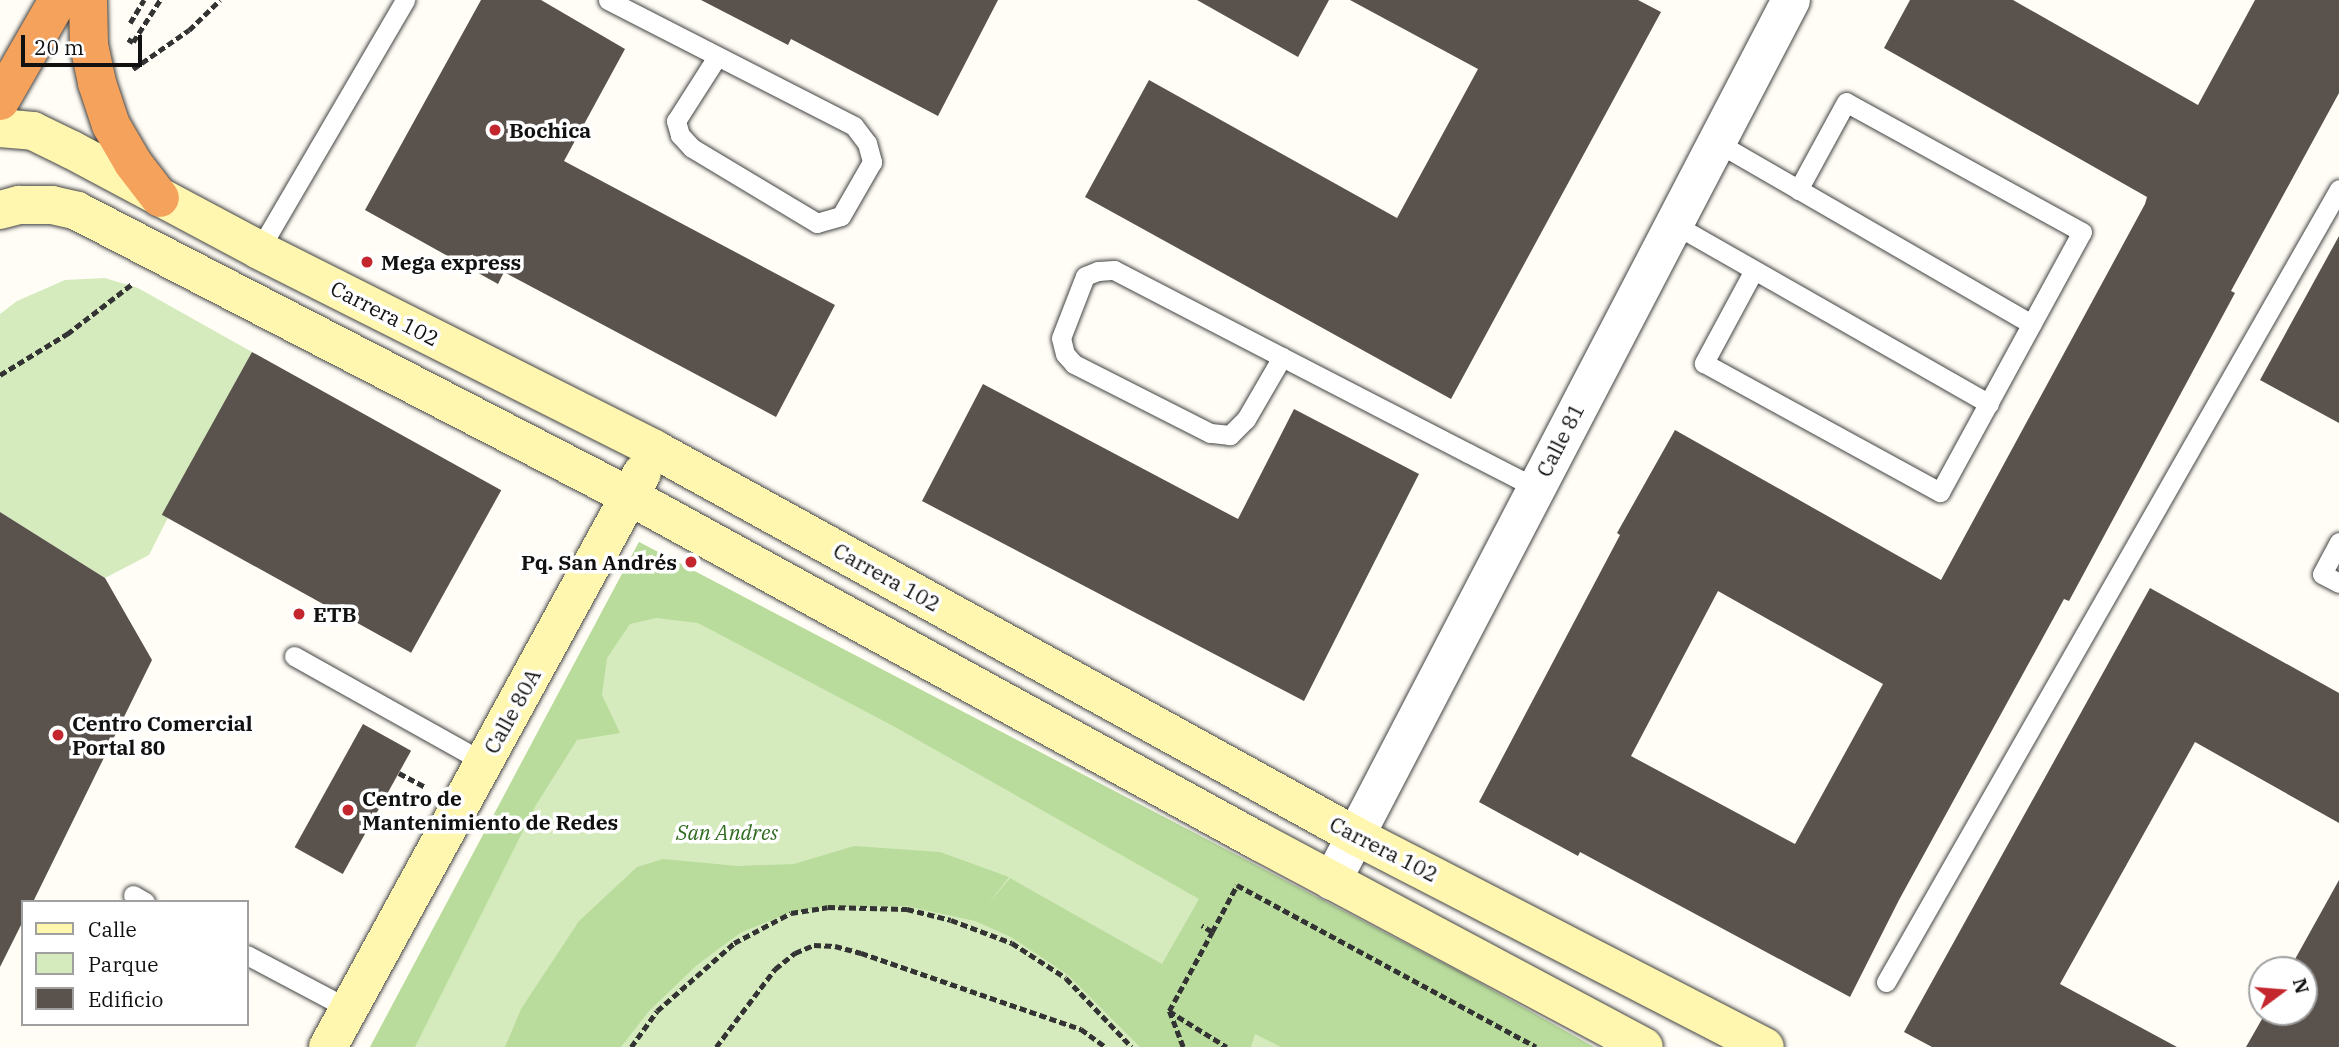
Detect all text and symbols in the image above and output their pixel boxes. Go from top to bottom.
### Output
scale bar [24,21,145,65]
text: 20 m [34,33,84,61]
place label: Bochica [509,117,591,143]
marker: Bochica [487,122,503,138]
place label: Mega express [381,249,521,275]
marker: Mega express [359,254,375,270]
street label: Carrera 102 [327,275,443,351]
street label: Calle 81 [1531,399,1589,481]
street label: Carrera 102 [829,537,945,617]
place label: Pq. San Andrés [521,549,677,575]
marker: Pq. San Andrés [683,554,699,570]
place label: ETB [313,601,357,627]
marker: ETB [291,606,307,622]
street label: Calle 80A [478,664,546,758]
place label: Centro Comercial Portal 80 [72,710,253,760]
marker: Centro Comercial Portal 80 [50,727,66,743]
place label: Centro de Mantenimiento de Redes [362,785,618,835]
marker: Centro de Mantenimiento de Redes [340,802,356,818]
street label: Carrera 102 [1326,811,1442,887]
park label: San Andres [676,819,778,845]
legend [21,900,248,1026]
text: Calle [88,915,137,943]
text: Parque [88,950,158,978]
north arrow [2248,956,2318,1026]
text: N [2288,975,2315,996]
text: Edificio [88,985,163,1013]

